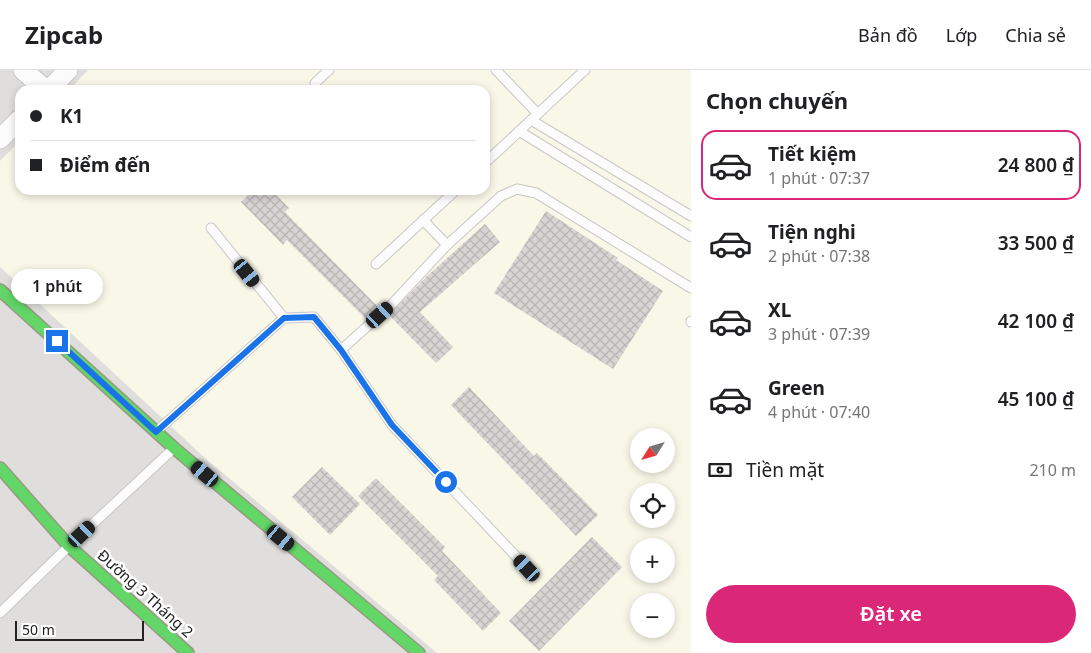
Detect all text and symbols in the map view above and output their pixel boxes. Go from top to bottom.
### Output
text: Zipcab [25,18,103,51]
text: Bản đồ [858,23,918,47]
text: Lớp [946,23,977,47]
text: Chia sẻ [1005,23,1066,47]
text: Chọn chuyến [706,85,848,115]
text: K1 [60,103,83,129]
text: Tiết kiệm [768,141,857,167]
icon: car [708,143,753,188]
text: Điểm đến [60,152,150,178]
text: 24 800 ₫ [998,152,1074,178]
text: 1 phút · 07:37 [768,167,870,189]
text: Tiện nghi [768,219,856,245]
icon: car [708,221,753,266]
text: 33 500 ₫ [998,230,1074,256]
text: 2 phút · 07:38 [768,245,870,267]
car [231,257,262,289]
callout: 1 phút [11,268,103,304]
text: 1 phút [32,275,82,297]
text: XL [768,297,791,323]
car [363,299,396,331]
icon: car [708,299,753,344]
text: 42 100 ₫ [998,308,1074,334]
text: 3 phút · 07:39 [768,323,870,345]
route end [46,330,68,352]
text: Green [768,375,825,401]
icon: car [708,377,753,422]
text: 45 100 ₫ [998,386,1074,412]
text: 4 phút · 07:40 [768,401,870,423]
north arrow [630,428,675,472]
map controls [630,428,675,638]
icon: cash [706,456,734,484]
text: Tiền mặt [746,457,824,483]
car [188,459,221,489]
text: 210 m [1029,459,1076,481]
route start [435,471,457,493]
button: locate [630,483,675,528]
car [65,518,98,550]
car [264,523,297,553]
button: + [630,538,675,583]
street label: Đường 3 Tháng 2 [94,545,198,642]
car [511,552,542,584]
button: Đặt xe [706,585,1076,643]
button: − [630,593,675,638]
scale bar [15,618,144,641]
text: 50 m [22,620,55,639]

